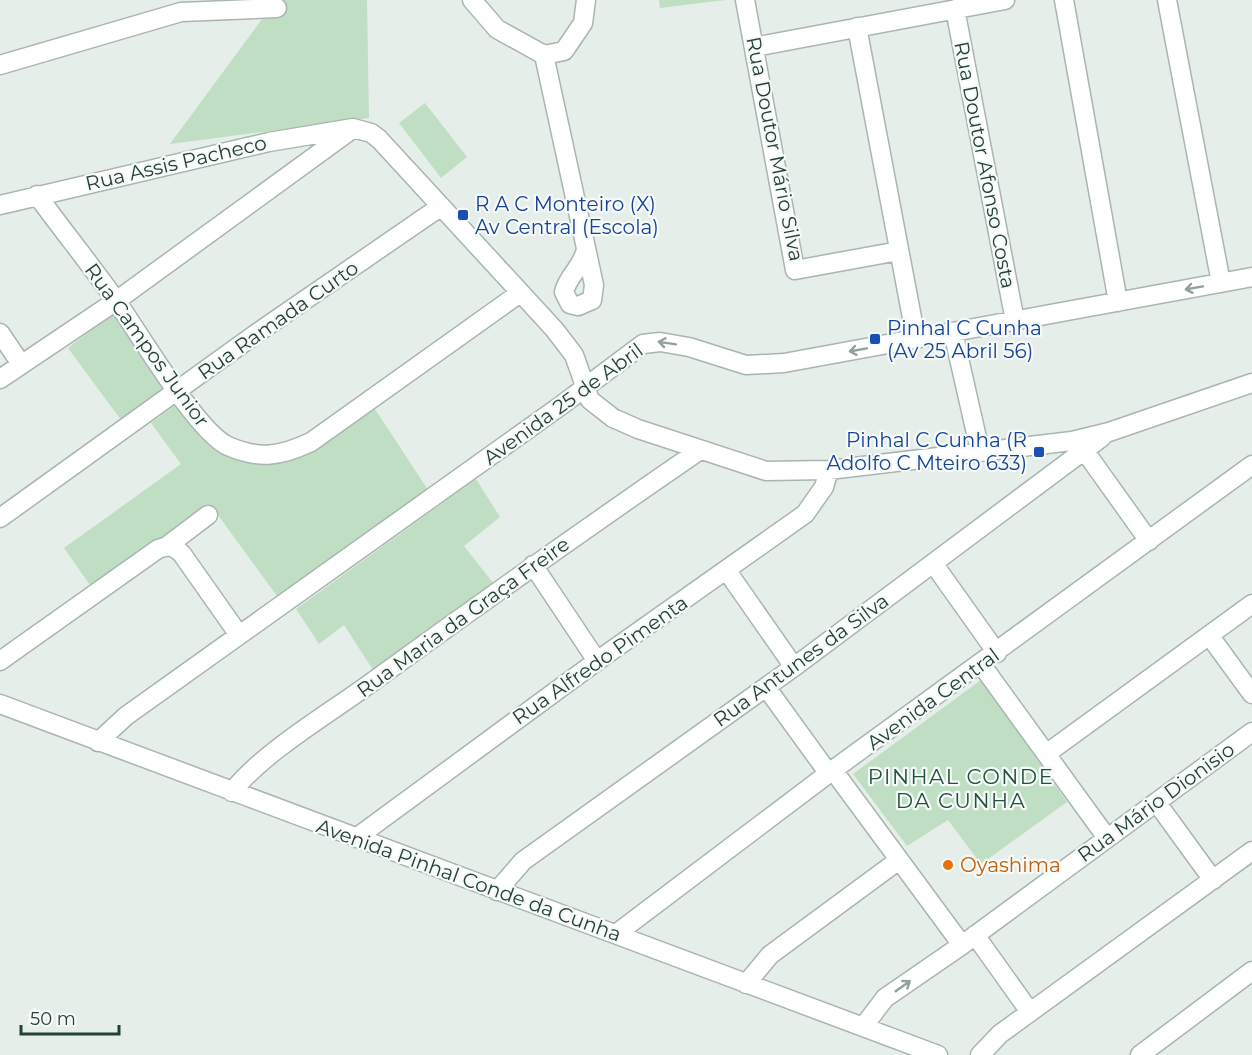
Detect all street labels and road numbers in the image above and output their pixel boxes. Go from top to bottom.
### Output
street label: Rua Doutor Mário Silva [741,35,809,263]
street label: Rua Doutor Afonso Costa [949,39,1021,291]
street label: Rua Assis Pacheco [83,130,269,196]
street label: Rua Ramada Curto [193,256,363,384]
street label: Rua Campos Junior [80,259,214,431]
street label: Avenida 25 de Abril [479,338,647,470]
street label: Rua Maria da Graça Freire [352,532,574,702]
street label: Rua Antunes da Silva [709,588,893,732]
street label: Rua Alfredo Pimenta [508,590,692,730]
street label: Avenida Central [862,643,1004,755]
street label: Rua Mário Dionisio [1073,737,1239,867]
street label: Avenida Pinhal Conde da Cunha [313,814,625,946]

